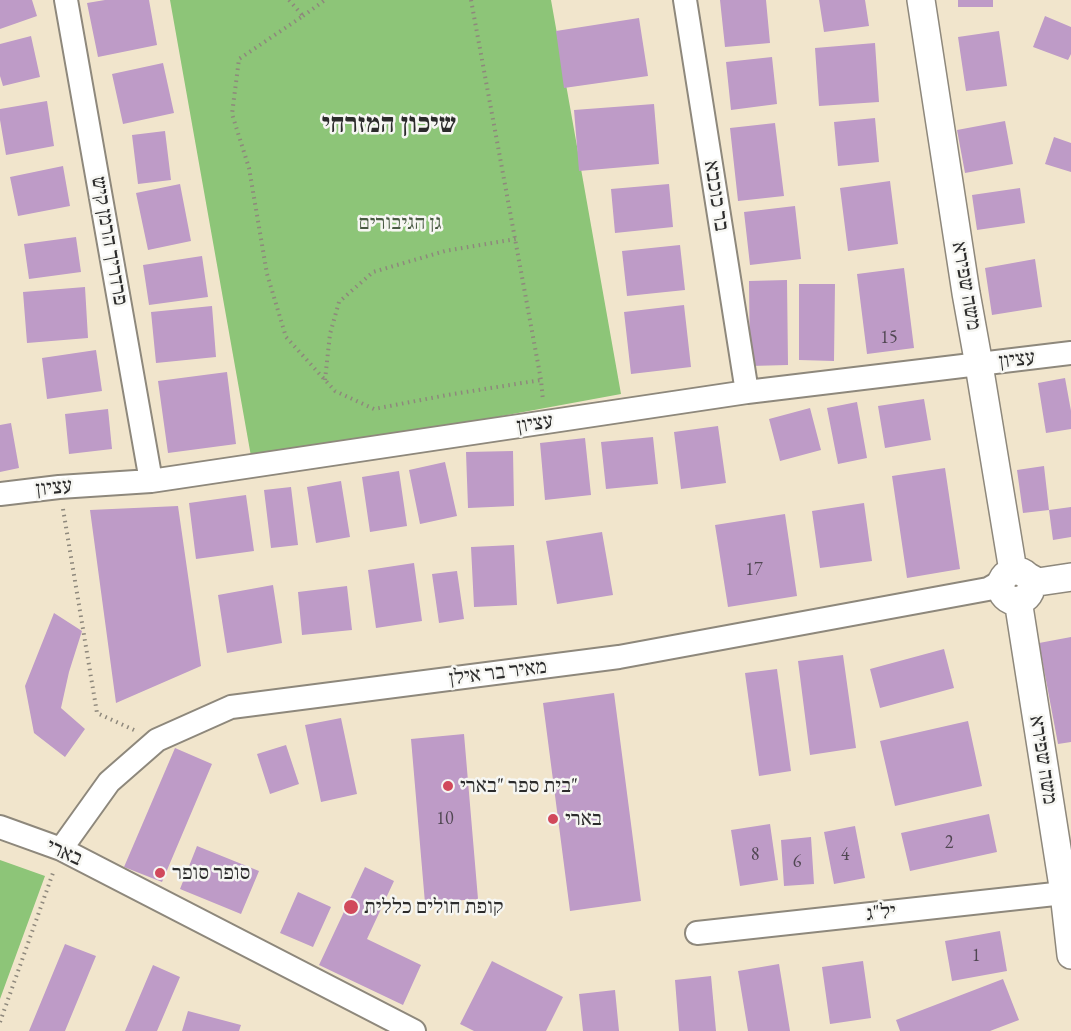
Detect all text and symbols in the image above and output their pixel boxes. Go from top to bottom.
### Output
district label: שיכון המזרחי [322,109,456,141]
street label: בר כוכבא [698,159,734,233]
street label: פרדריך הרמן קיש [85,174,133,308]
park label: גן הגיבורים [358,210,442,236]
street label: משה שפירא [946,240,986,332]
house number: 15 [880,327,898,349]
street label: עציון [998,345,1036,375]
street label: עציון [515,409,555,439]
street label: עציון [35,474,73,502]
house number: 17 [745,559,763,581]
street label: מאיר בר אילן [448,655,548,691]
street label: משה שפירא [1024,714,1062,806]
place label: בית ספר "בארי" [460,773,578,799]
marker: בית ספר "בארי" [441,779,455,793]
place label: בארי [565,806,602,832]
house number: 10 [436,808,454,830]
marker: בארי [546,812,560,826]
house number: 2 [945,832,953,854]
street label: בארי [42,834,86,872]
house number: 8 [751,844,759,866]
house number: 4 [841,844,849,866]
house number: 6 [793,851,801,873]
place label: סופר סופר [172,860,250,886]
marker: סופר סופר [153,866,167,880]
place label: קופת חולים כללית [364,894,503,920]
marker: קופת חולים כללית [342,898,360,916]
street label: יל"ג [865,899,897,927]
house number: 1 [972,945,980,967]

